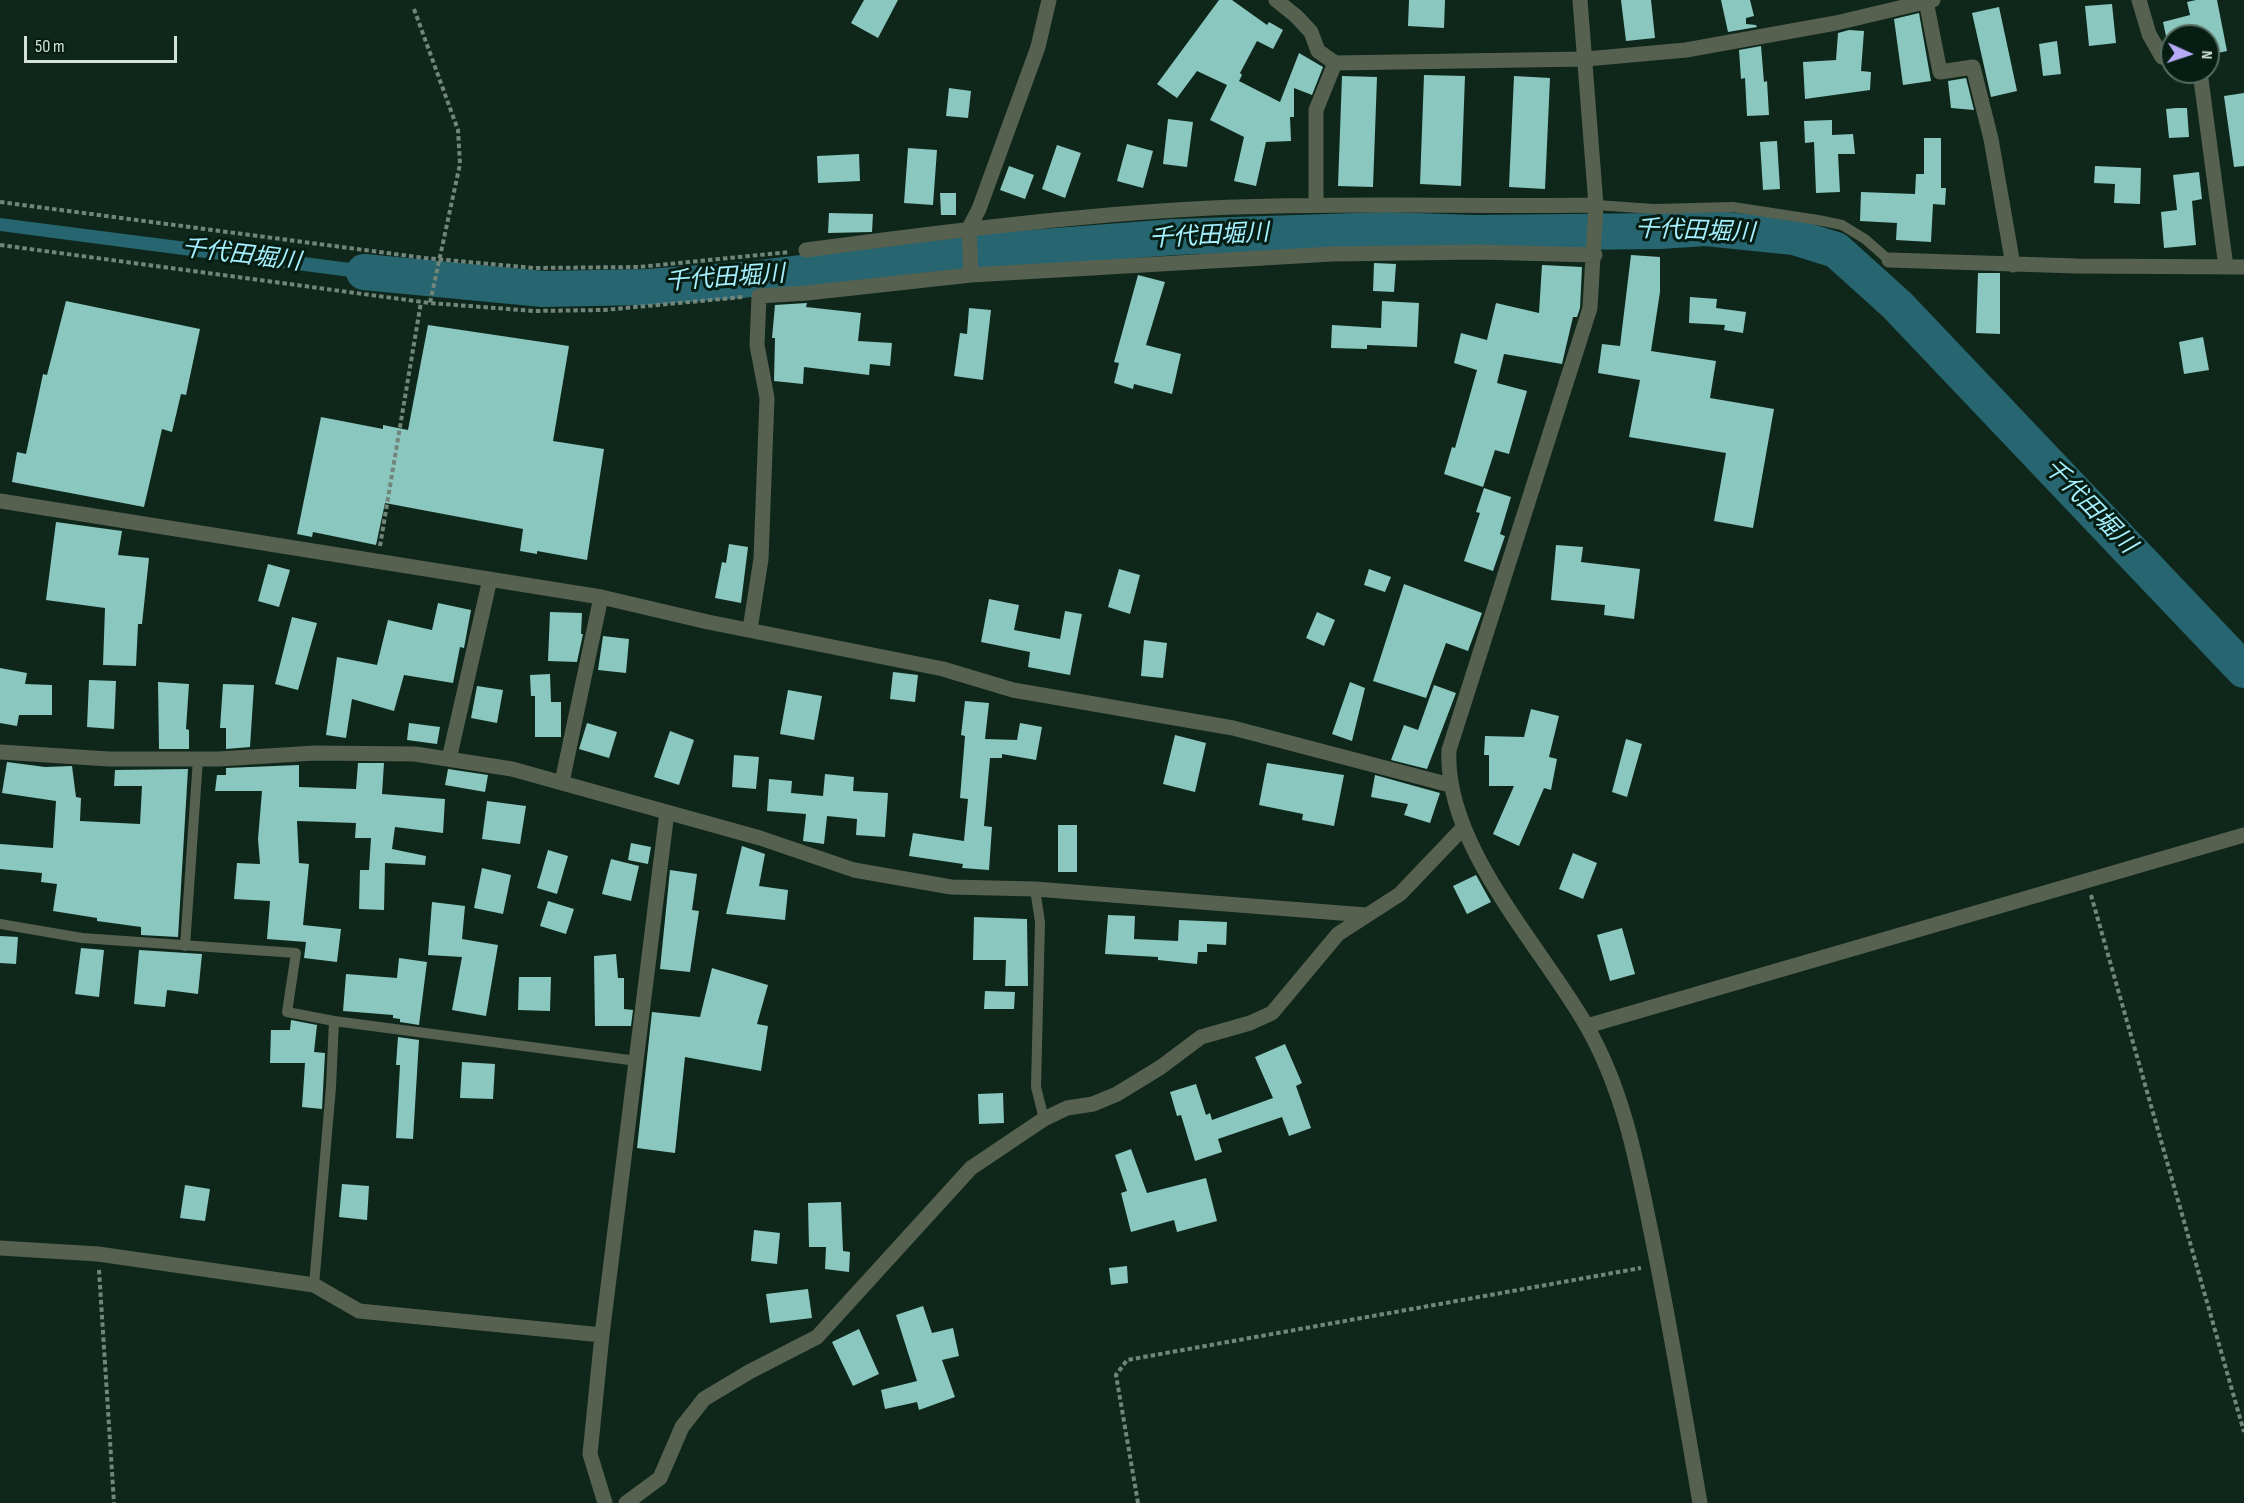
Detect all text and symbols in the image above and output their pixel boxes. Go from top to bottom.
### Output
scale bar [27,24,180,62]
north arrow [2160,24,2220,84]
text: 50 m [35,36,65,57]
text: N [2197,50,2216,60]
water label: 千代田堀川 [1635,216,1755,248]
water label: 千代田堀川 [1148,219,1270,255]
water label: 千代田堀川 [180,234,302,278]
water label: 千代田堀川 [664,260,786,298]
water label: 千代田堀川 [2037,454,2141,560]

